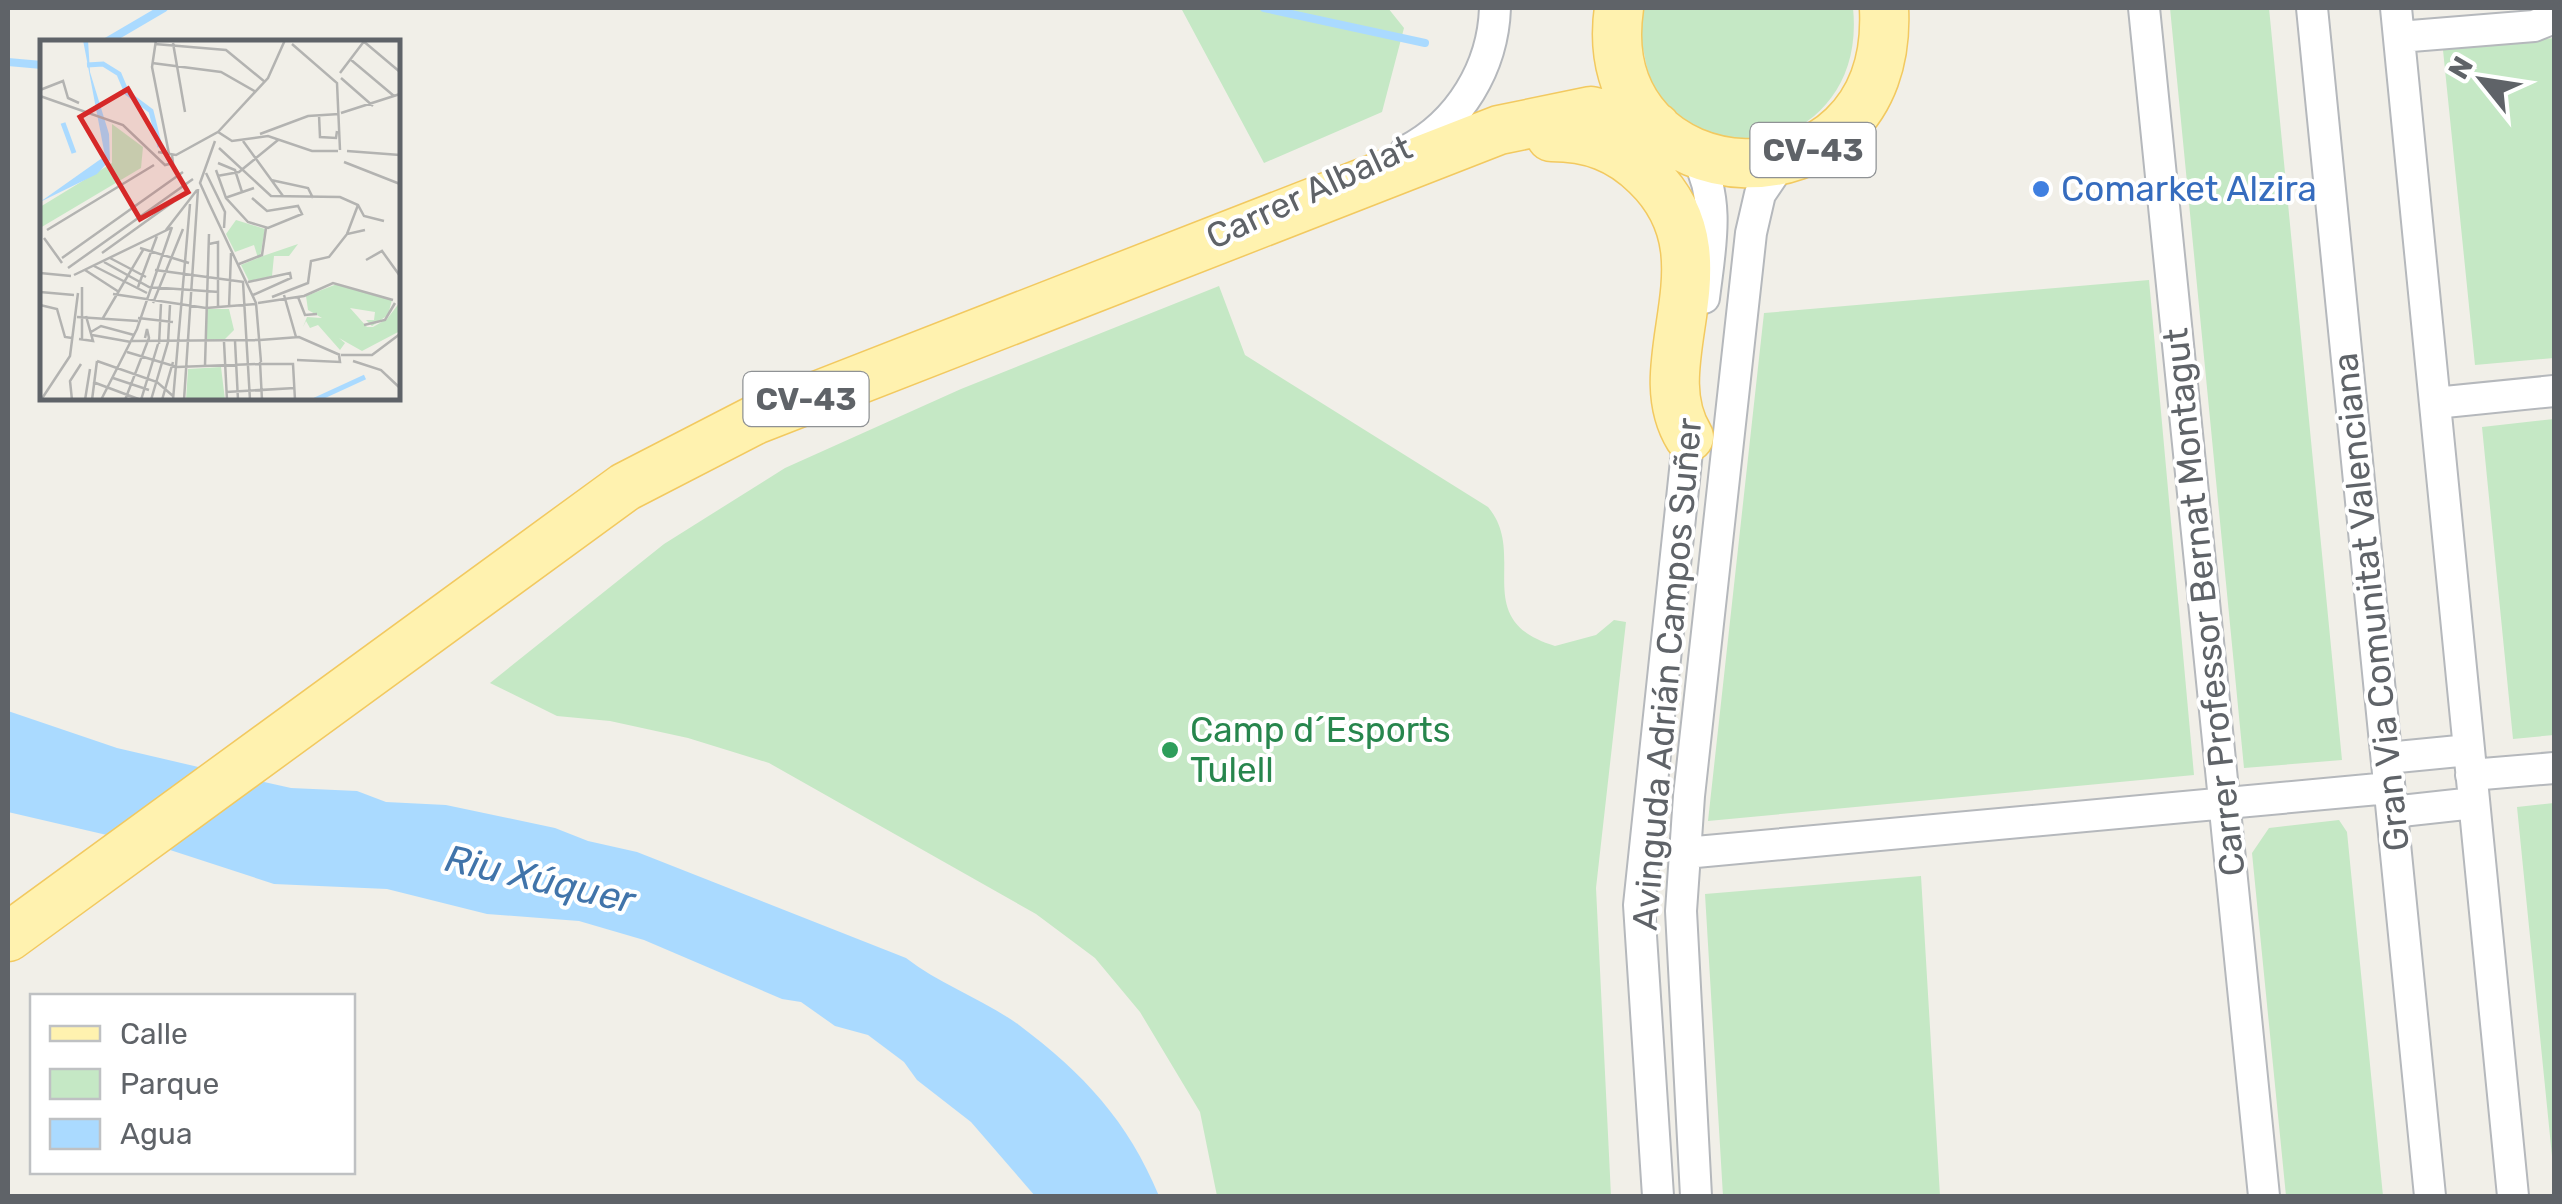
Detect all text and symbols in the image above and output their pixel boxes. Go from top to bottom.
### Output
north arrow [2432,30,2532,130]
inset map [40,40,400,400]
text: N [2441,51,2480,85]
road number: CV-43 [1750,123,1876,177]
street label: Carrer Albalat [1199,126,1419,258]
place label: Comarket Alzira [2061,168,2317,210]
marker: Comarket Alzira [2030,178,2052,200]
street label: Carrer Professor Bernat Montagut [2154,326,2254,878]
street label: Gran Via Comunitat Valenciana [2324,351,2418,853]
road number: CV-43 [744,372,868,426]
street label: Avinguda Adrián Campos Suñer [1624,416,1710,932]
place label: Camp d´Esports Tulell [1190,709,1451,791]
marker: Camp d´Esports Tulell [1159,739,1181,761]
water label: Riu Xúquer [440,835,641,924]
legend [30,994,355,1174]
text: Calle [120,1016,188,1052]
text: Parque [120,1066,219,1102]
text: Agua [120,1116,192,1152]

